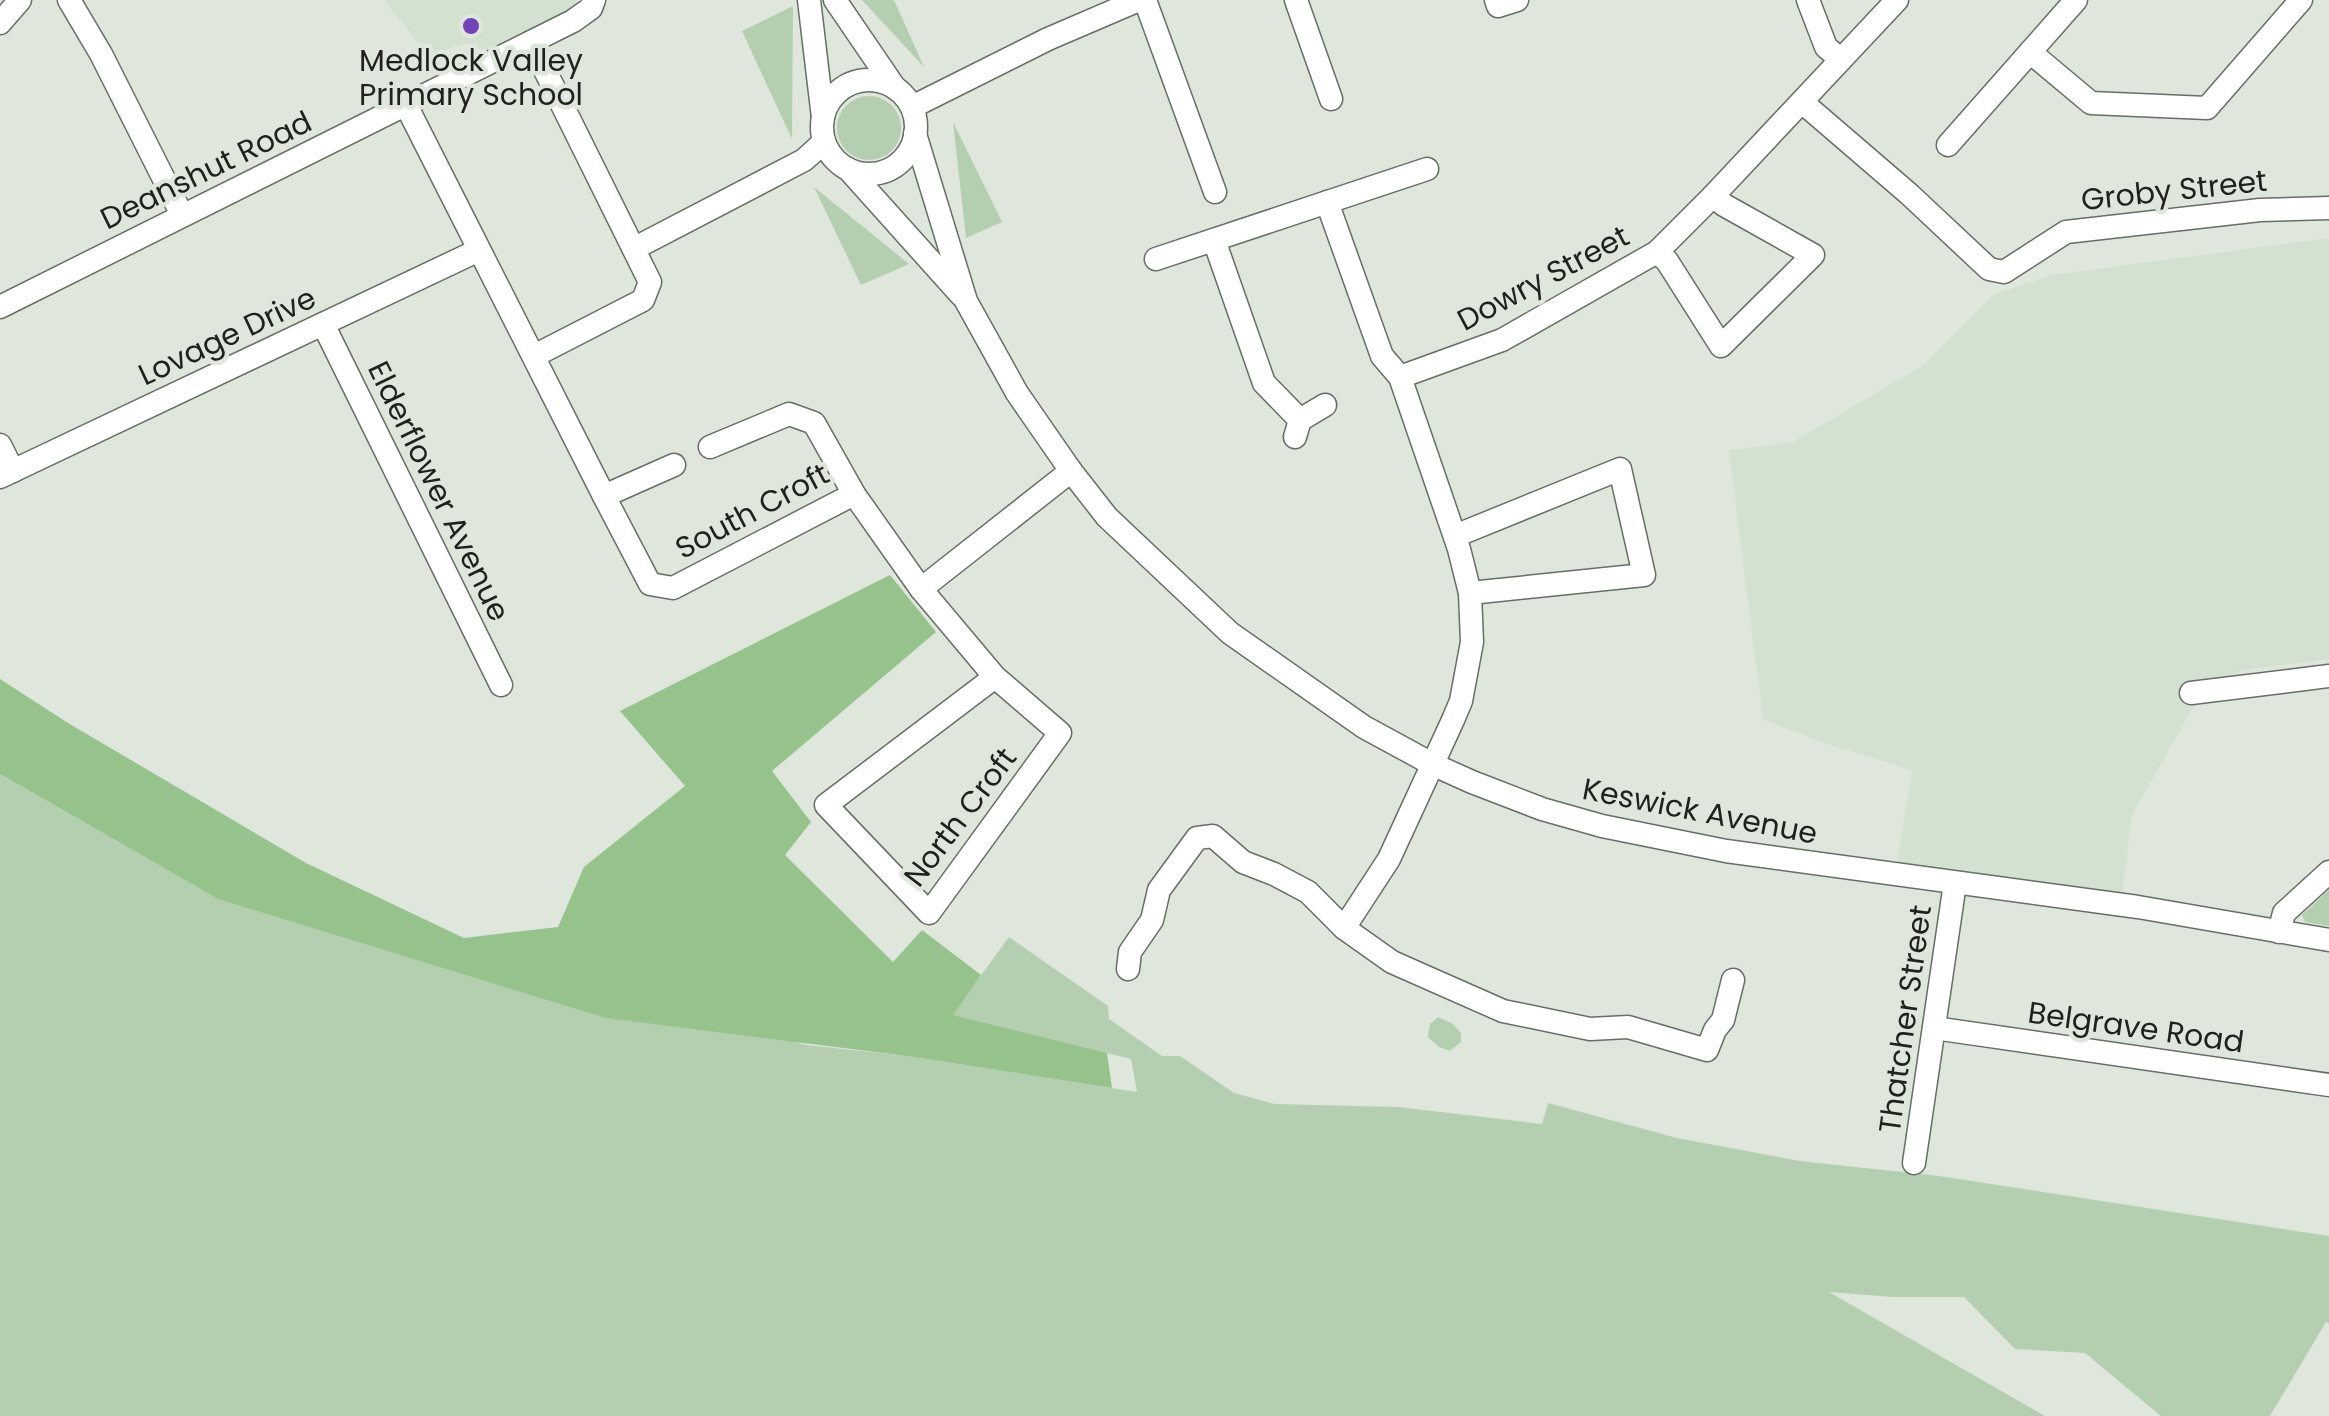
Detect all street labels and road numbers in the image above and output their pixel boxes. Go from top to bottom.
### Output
street label: Deanshut Road [93,100,319,240]
street label: Groby Street [2079,159,2269,221]
street label: Dowry Street [1449,215,1637,341]
street label: Lovage Drive [131,276,323,396]
street label: Elderflower Avenue [357,354,521,628]
street label: South Croft [668,452,836,570]
street label: North Croft [893,739,1027,895]
street label: Keswick Avenue [1579,767,1821,855]
street label: Thatcher Street [1868,902,1942,1136]
street label: Belgrave Road [2025,991,2247,1063]

